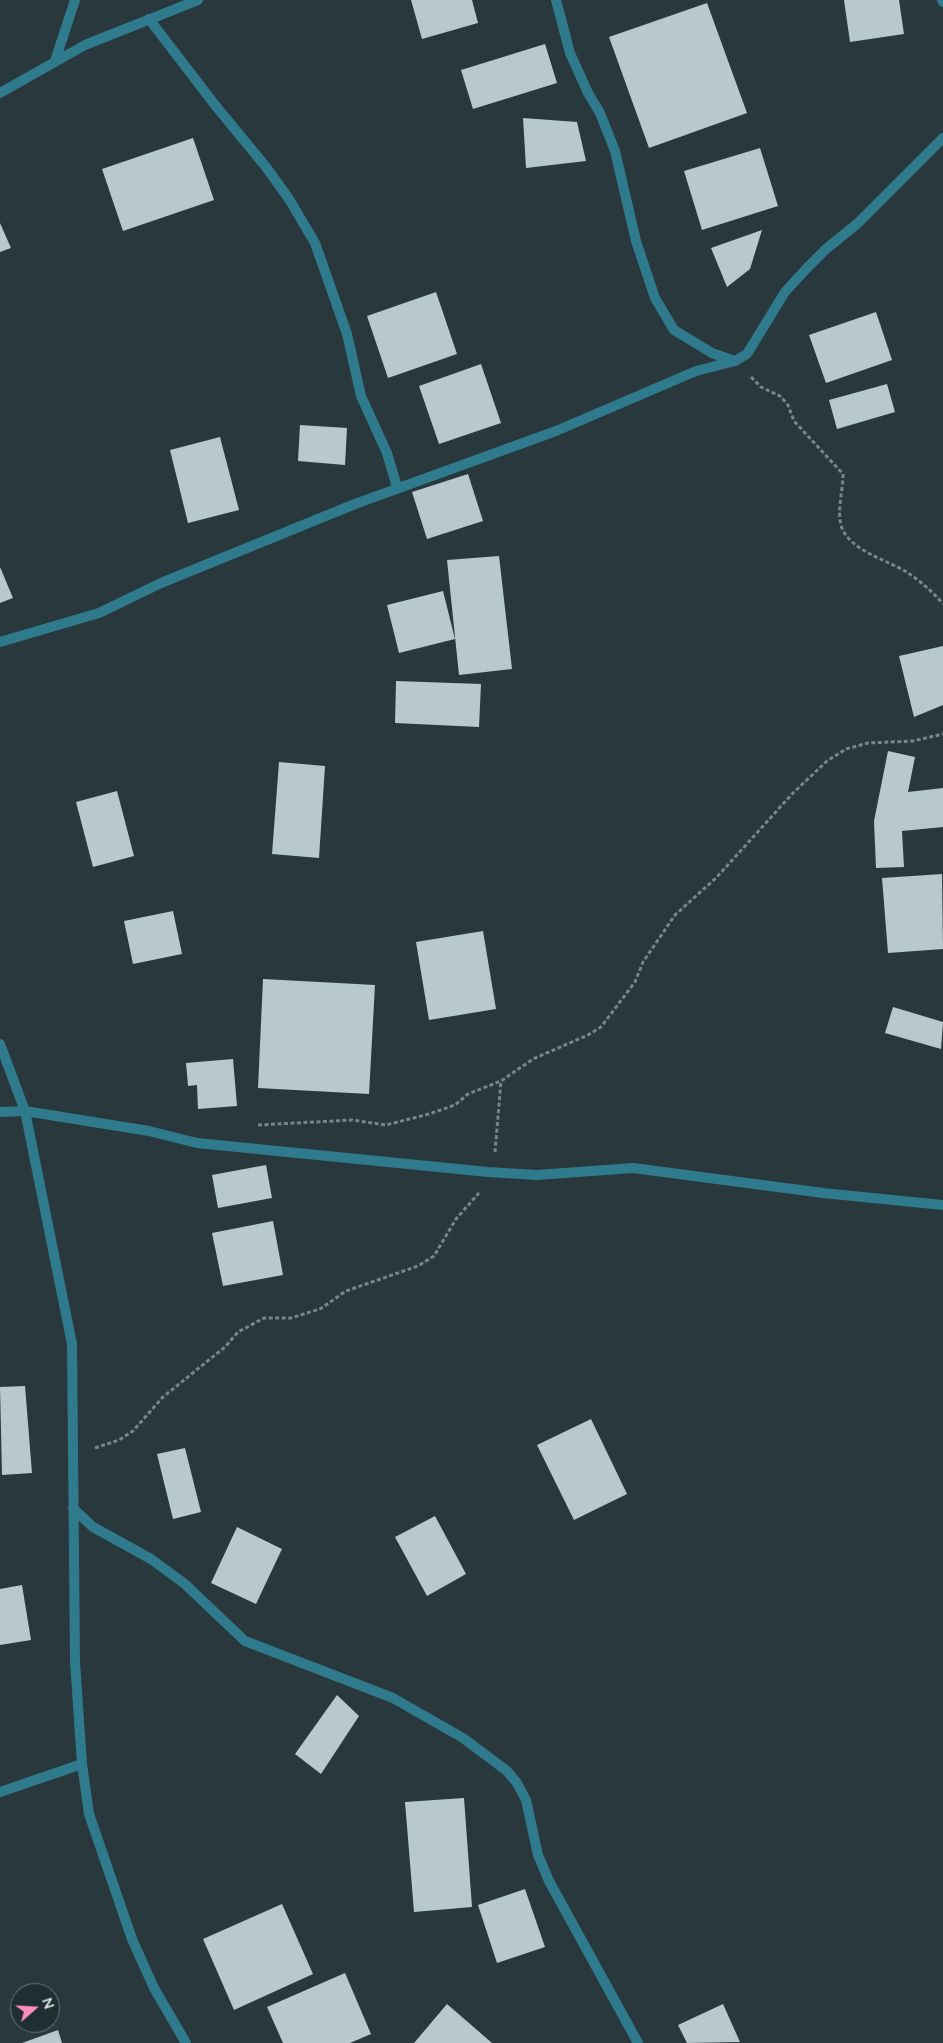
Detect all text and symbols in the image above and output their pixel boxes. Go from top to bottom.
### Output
north arrow [10,1983,60,2033]
text: N [39,1995,59,2011]

